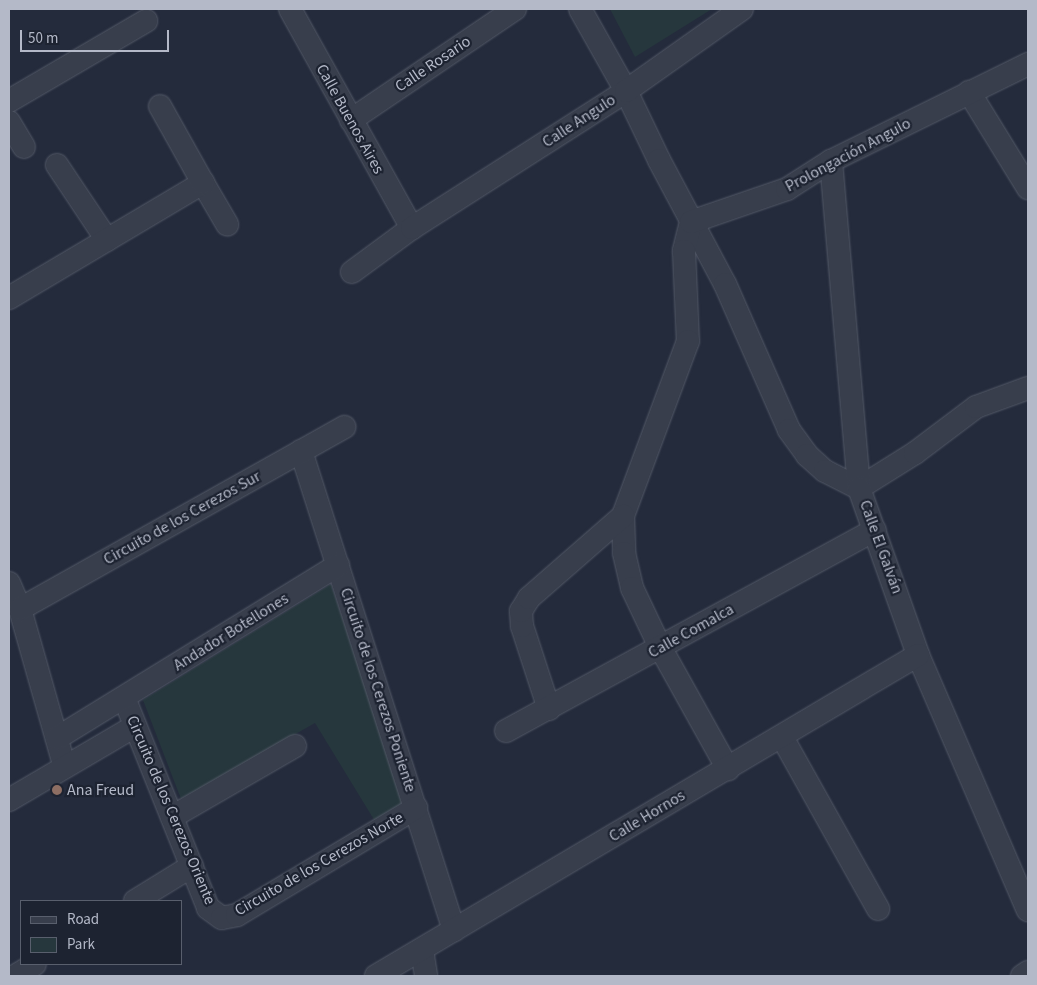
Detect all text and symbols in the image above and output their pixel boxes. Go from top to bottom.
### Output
scale bar [22,20,171,52]
text: 50 m [28,28,58,49]
street label: Calle Rosario [392,32,474,96]
street label: Calle Buenos Aires [312,61,388,177]
street label: Calle Angulo [539,90,619,152]
street label: Prolongación Angulo [782,114,914,196]
street label: Circuito de los Cerezos Sur [100,467,264,569]
street label: Calle El Galván [855,498,907,596]
street label: Circuito de los Cerezos Poniente [336,585,420,795]
street label: Andador Botellones [170,589,292,675]
street label: Calle Comalca [645,600,737,662]
street label: Circuito de los Cerezos Oriente [122,713,220,907]
place label: Ana Freud [67,780,134,800]
marker: Ana Freud [51,784,63,796]
street label: Calle Hornos [606,786,688,846]
street label: Circuito de los Cerezos Norte [231,808,407,920]
legend [20,900,182,965]
text: Road [67,909,99,930]
text: Park [67,934,95,955]

